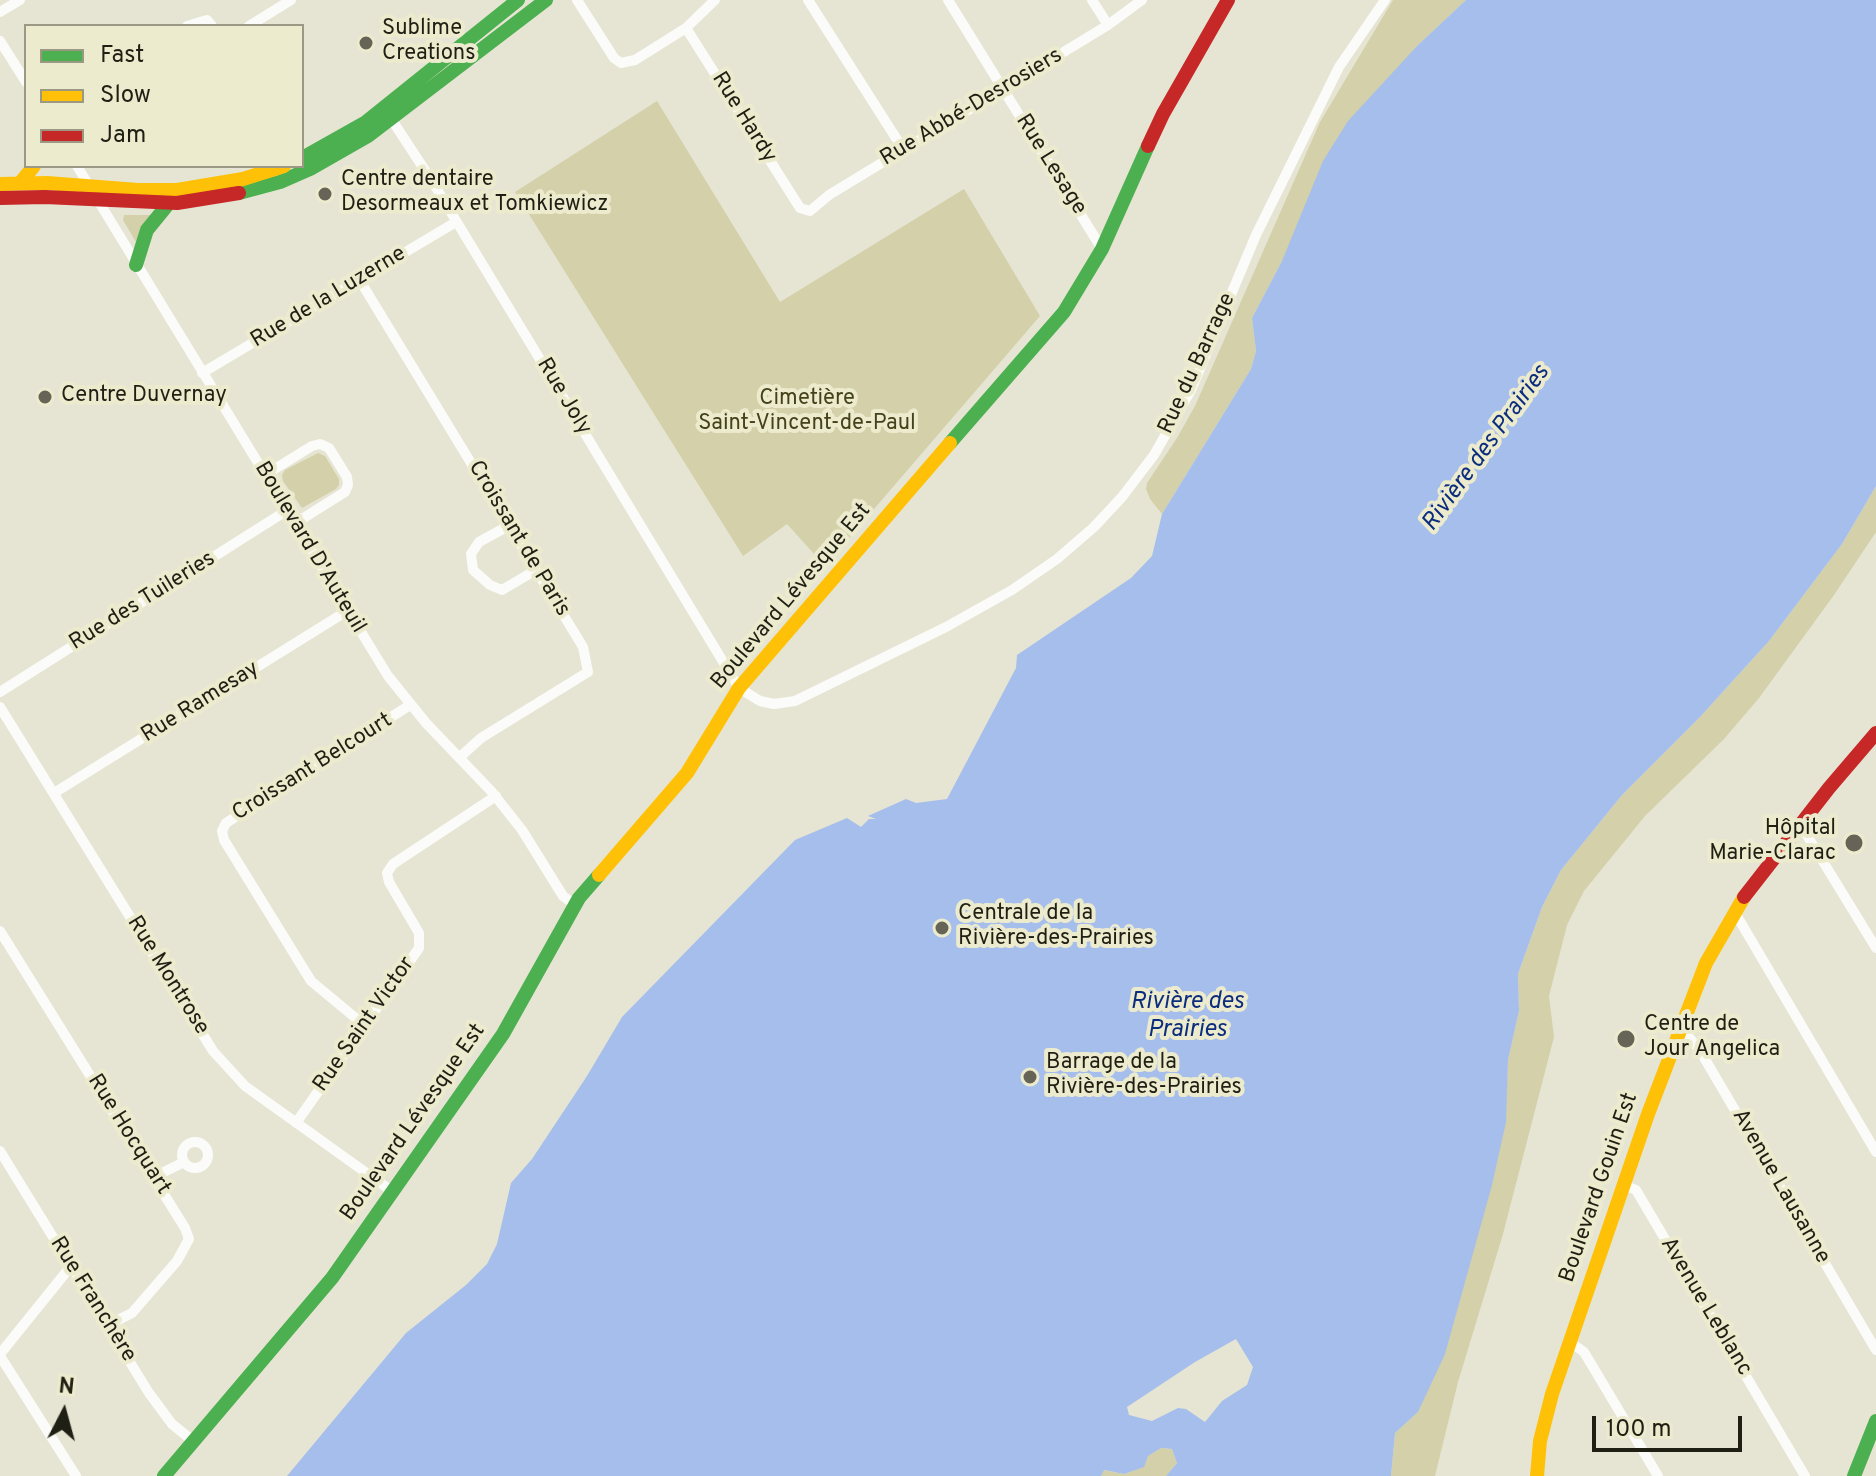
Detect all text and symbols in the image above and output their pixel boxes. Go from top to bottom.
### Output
place label: Sublime Creations [382,17,476,68]
legend [24,24,304,168]
marker: Sublime Creations [357,34,375,52]
text: Fast [100,41,144,71]
street label: Rue Abbé-Desrosiers [876,43,1068,173]
street label: Rue Hardy [705,68,781,168]
text: Slow [100,81,151,111]
street label: Rue Lesage [1009,110,1091,220]
text: Jam [100,121,146,151]
place label: Centre dentaire Desormeaux et Tomkiewicz [341,168,608,220]
marker: Centre dentaire Desormeaux et Tomkiewicz [316,185,334,203]
street label: Rue de la Luzerne [247,241,411,355]
street label: Rue du Barrage [1154,289,1242,439]
street label: Rue Joly [530,354,596,440]
water label: Rivière des Prairies [1417,360,1557,538]
place label: Centre Duvernay [61,384,227,410]
park label: Cimetière Saint-Vincent-de-Paul [698,387,916,438]
marker: Centre Duvernay [36,388,54,406]
street label: Croissant de Paris [461,456,575,622]
street label: Boulevard D'Auteuil [247,458,371,638]
street label: Boulevard Lévesque Est [707,499,877,695]
street label: Rue des Tuileries [65,547,221,657]
street label: Rue Ramesay [137,656,265,750]
street label: Croissant Belcourt [228,708,398,828]
place label: Hôpital Marie-Clarac [1709,817,1836,868]
marker: Hôpital Marie-Clarac [1843,832,1865,854]
place label: Centrale de la Rivière-des-Prairies [958,902,1154,954]
street label: Rue Montrose [120,912,214,1040]
marker: Centrale de la Rivière-des-Prairies [933,919,951,937]
street label: Rue Saint Victor [309,952,421,1098]
water label: Rivière des Prairies [1130,989,1244,1045]
place label: Centre de Jour Angelica [1644,1013,1780,1064]
street label: Boulevard Lévesque Est [336,1019,492,1227]
marker: Centre de Jour Angelica [1615,1028,1637,1050]
place label: Barrage de la Rivière-des-Prairies [1046,1051,1242,1102]
marker: Barrage de la Rivière-des-Prairies [1021,1068,1039,1086]
street label: Rue Hocquart [81,1070,175,1200]
street label: Boulevard Gouin Est [1555,1090,1645,1286]
street label: Avenue Lausanne [1725,1105,1835,1269]
street label: Rue Franchère [43,1233,141,1367]
street label: Avenue Leblanc [1653,1233,1757,1381]
north arrow [24,1372,104,1452]
text: N [57,1373,76,1402]
scale bar [1596,1400,1746,1450]
text: 100 m [1606,1415,1672,1445]

